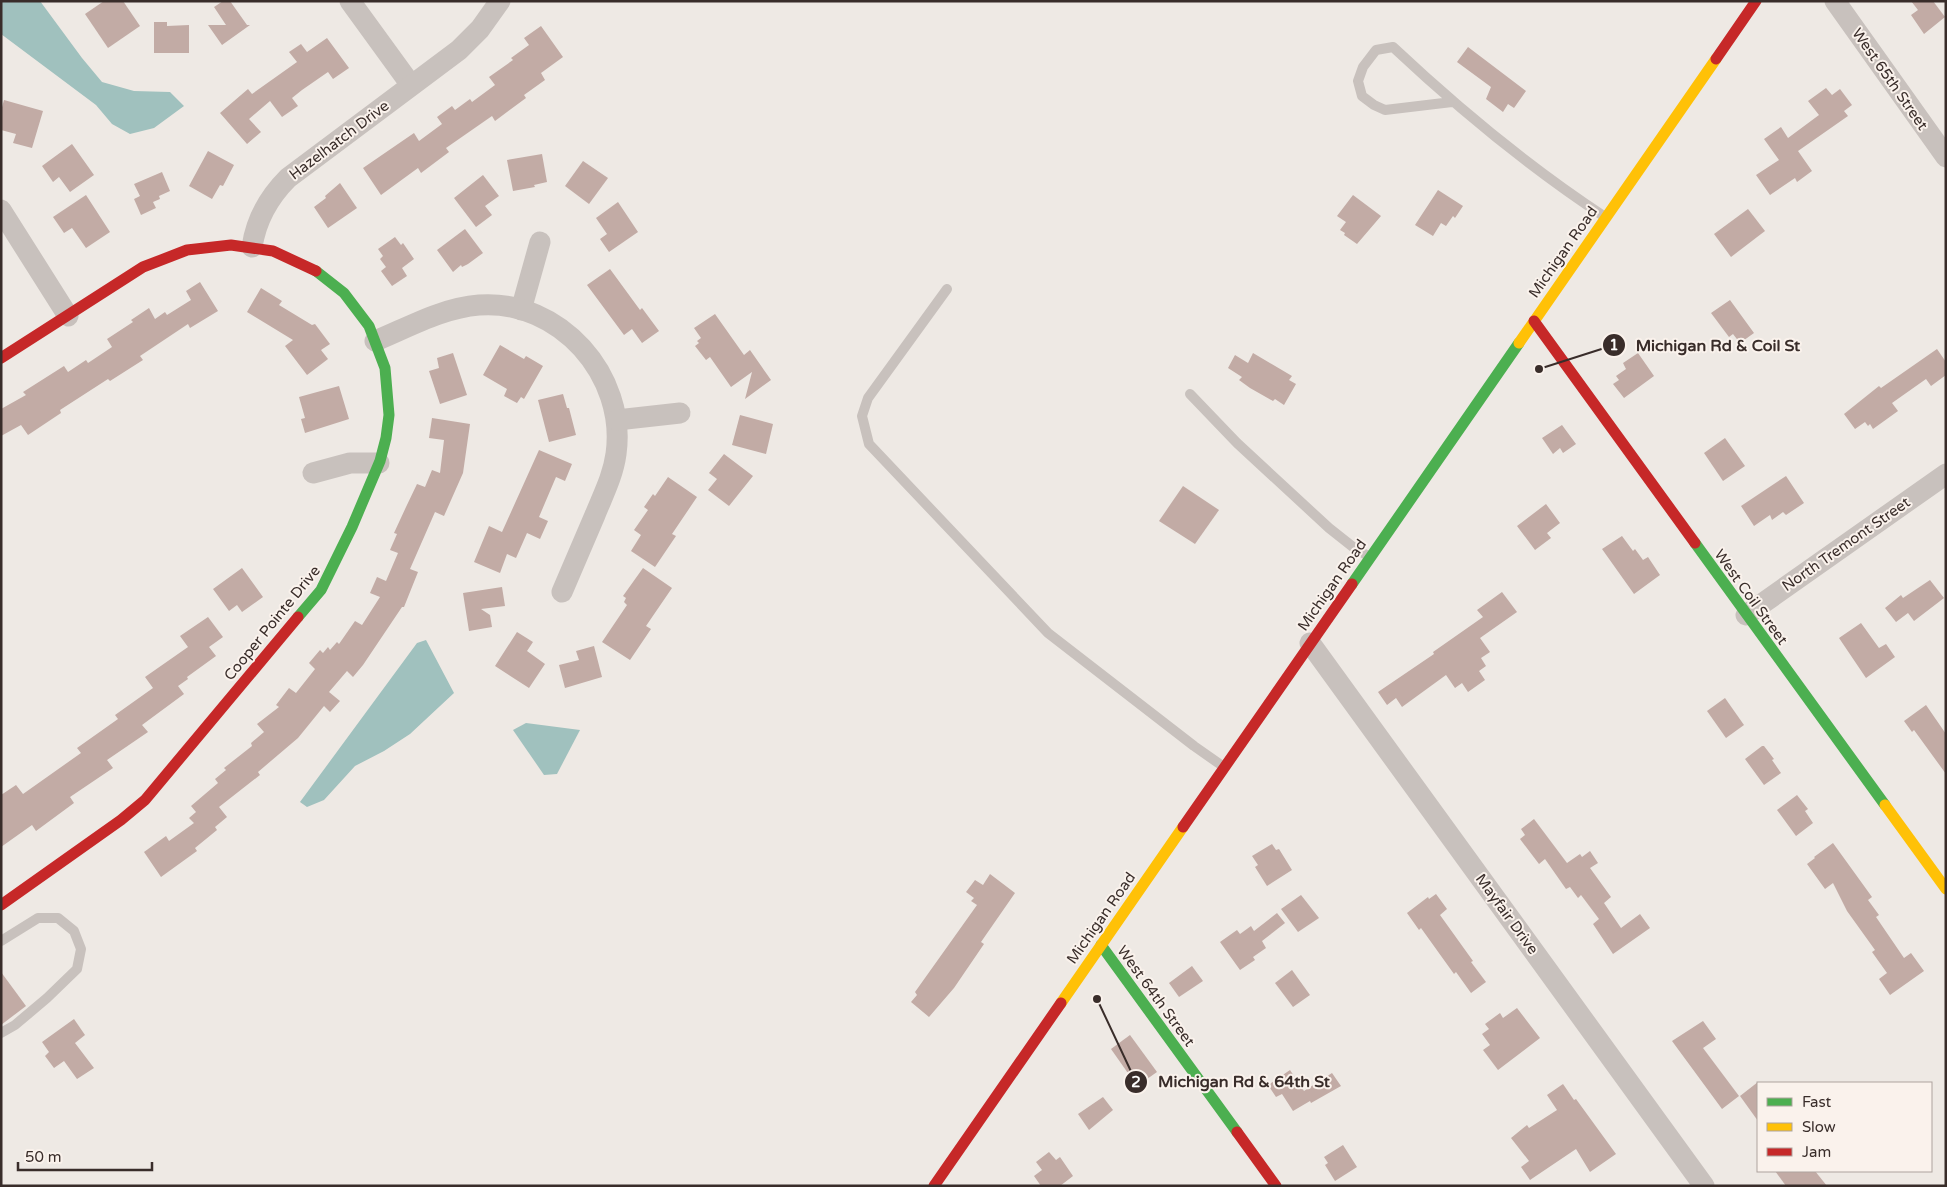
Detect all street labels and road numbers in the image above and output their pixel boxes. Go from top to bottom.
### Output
street label: West 65th Street [1848,25,1932,134]
street label: Hazelhatch Drive [285,97,393,183]
street label: Michigan Road [1525,203,1601,301]
street label: North Tremont Street [1779,493,1914,595]
street label: Michigan Road [1294,536,1370,634]
street label: West Coil Street [1710,546,1792,648]
street label: Cooper Pointe Drive [220,562,324,684]
street label: Michigan Road [1063,869,1139,967]
street label: Mayfair Drive [1472,870,1542,958]
street label: West 64th Street [1113,942,1199,1050]

